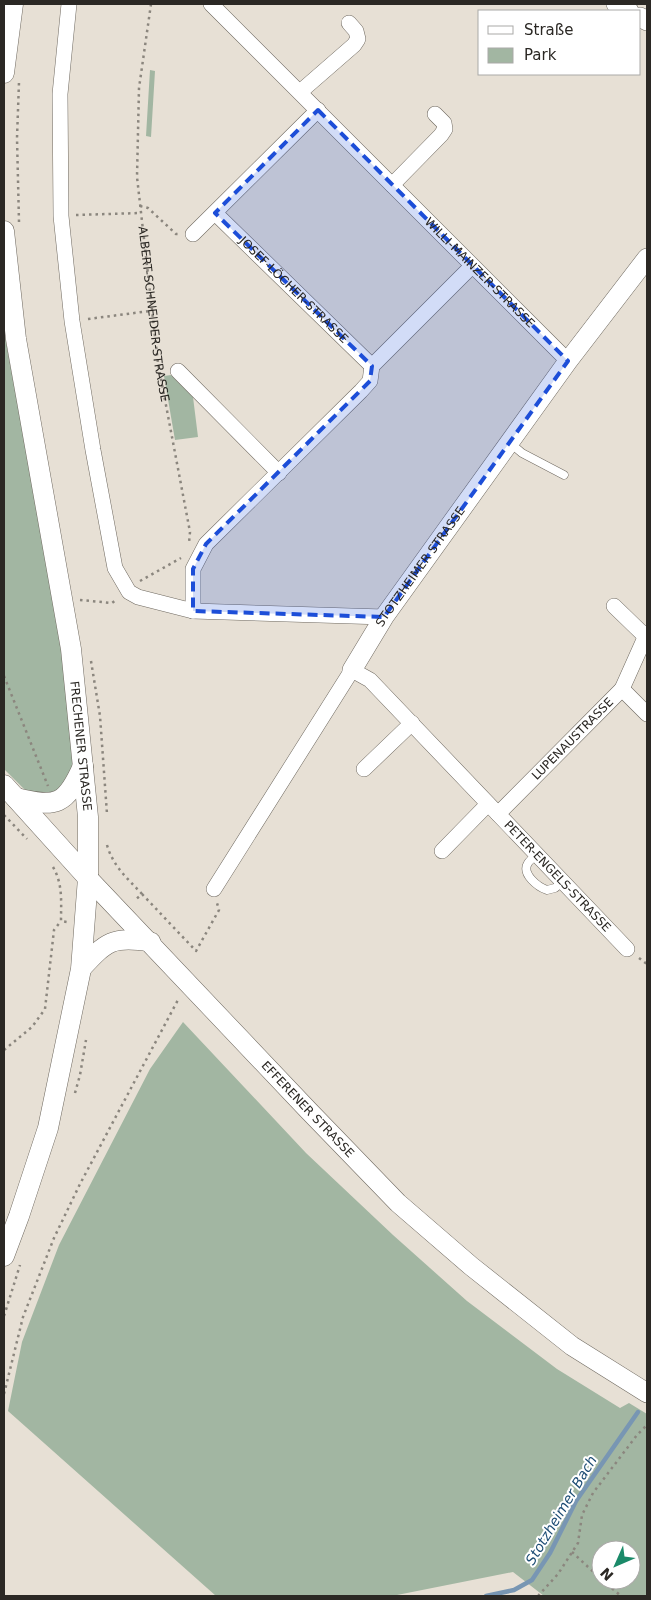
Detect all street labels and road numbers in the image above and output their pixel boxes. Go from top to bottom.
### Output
street label: WILLI-MAINZER-STRASSE [422,215,538,331]
street label: ALBERT-SCHNEIDER-STRASSE [136,226,172,403]
street label: JOSEF-LÖCHER-STRASSE [236,233,351,346]
street label: STOTZHEIMER STRASSE [373,504,468,629]
street label: FRECHENER STRASSE [67,680,94,812]
street label: LUPENAUSTRASSE [529,695,616,783]
street label: PETER-ENGELS-STRASSE [501,818,614,935]
street label: EFFERENER STRASSE [259,1058,357,1160]

